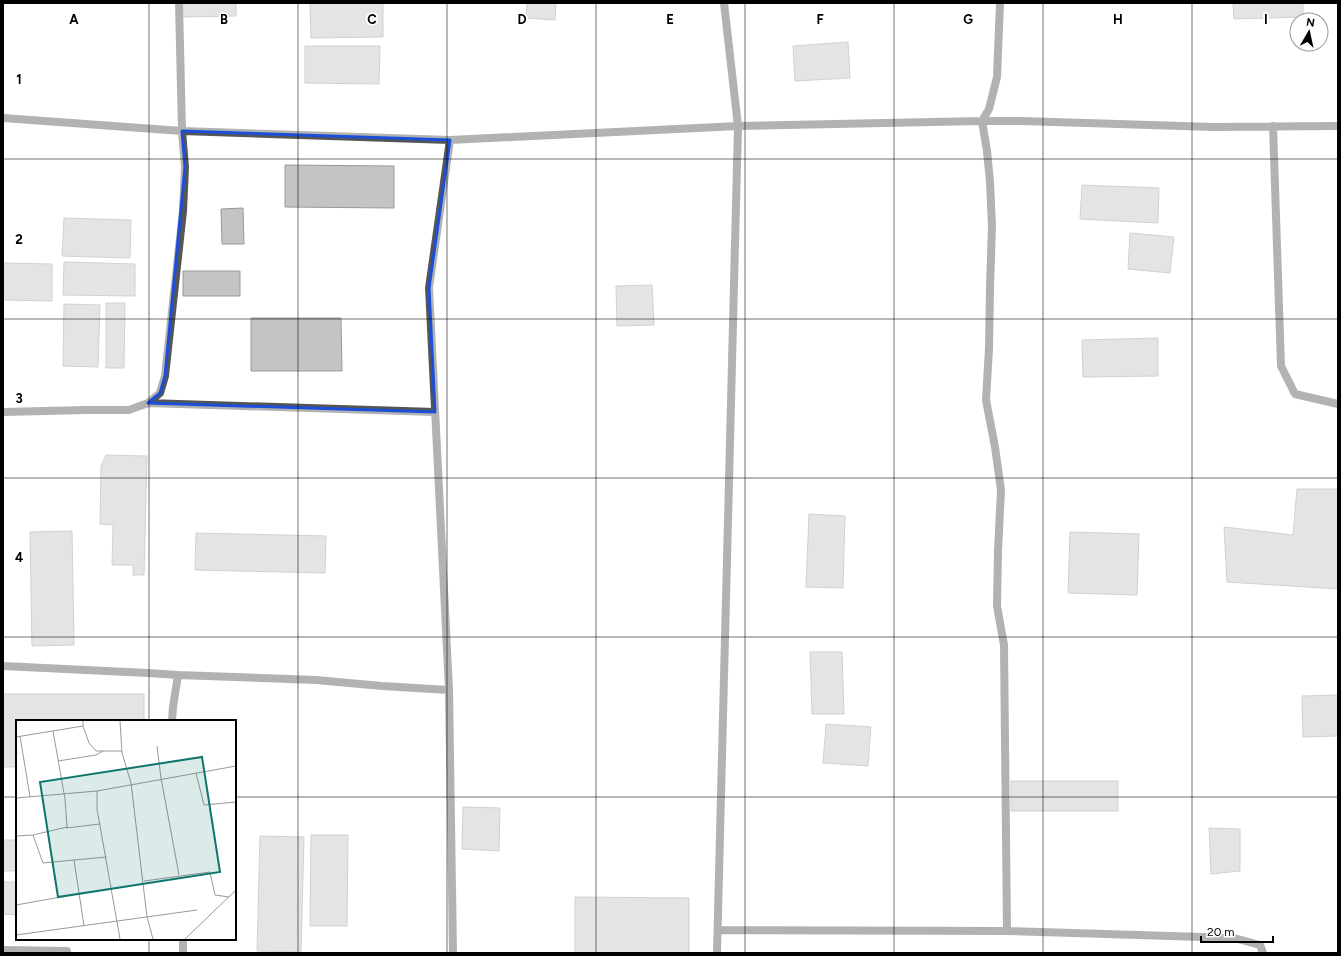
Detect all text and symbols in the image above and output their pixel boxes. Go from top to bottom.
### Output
text: A [69,12,79,27]
text: B [220,12,228,27]
text: C [367,12,377,27]
text: D [517,12,527,27]
text: E [666,12,674,27]
text: F [816,12,824,27]
text: G [963,12,973,27]
text: H [1113,12,1123,27]
text: I [1264,12,1268,27]
north arrow [1289,12,1329,52]
text: N [1305,16,1316,30]
text: 1 [16,72,22,87]
text: 2 [15,232,23,247]
text: 3 [15,391,23,406]
text: 4 [15,550,23,565]
inset map [16,720,236,940]
scale bar [1201,918,1273,944]
text: 20 m [1207,925,1235,939]

